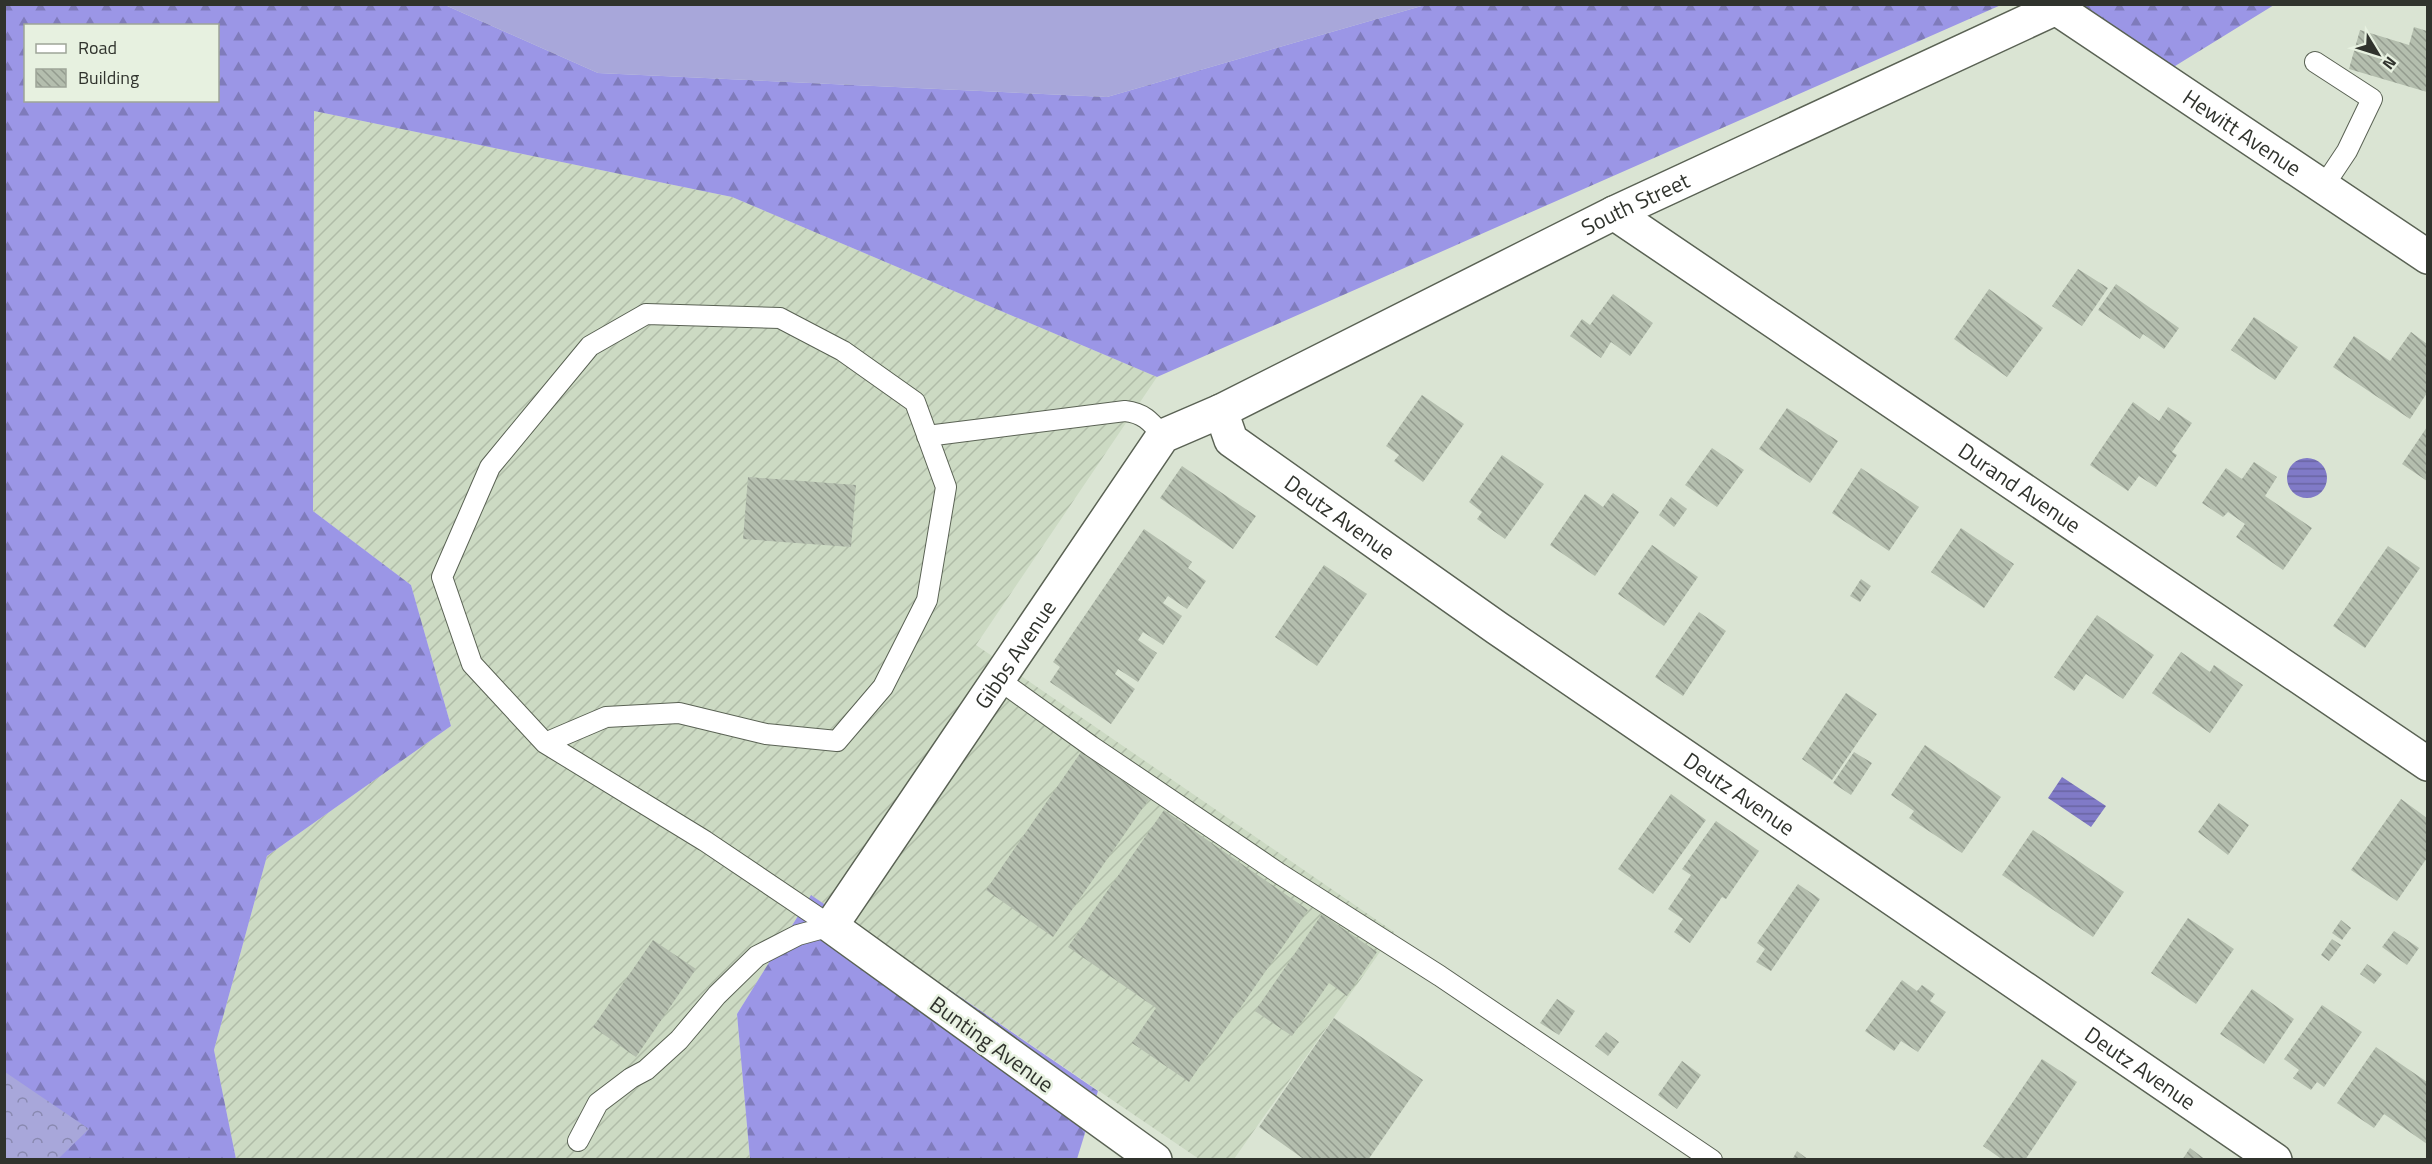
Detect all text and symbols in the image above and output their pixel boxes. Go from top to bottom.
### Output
legend [24,24,219,102]
north arrow [2348,24,2408,84]
text: Road [78,34,117,61]
text: N [2377,51,2403,75]
text: Building [78,64,139,91]
street label: Hewitt Avenue [2176,80,2308,185]
street label: South Street [1575,163,1695,244]
street label: Durand Avenue [1952,434,2088,541]
street label: Deutz Avenue [1278,466,1402,568]
street label: Gibbs Avenue [966,593,1064,716]
street label: Deutz Avenue [1677,743,1802,844]
street label: Bunting Avenue [923,987,1061,1101]
street label: Deutz Avenue [2078,1018,2203,1118]

